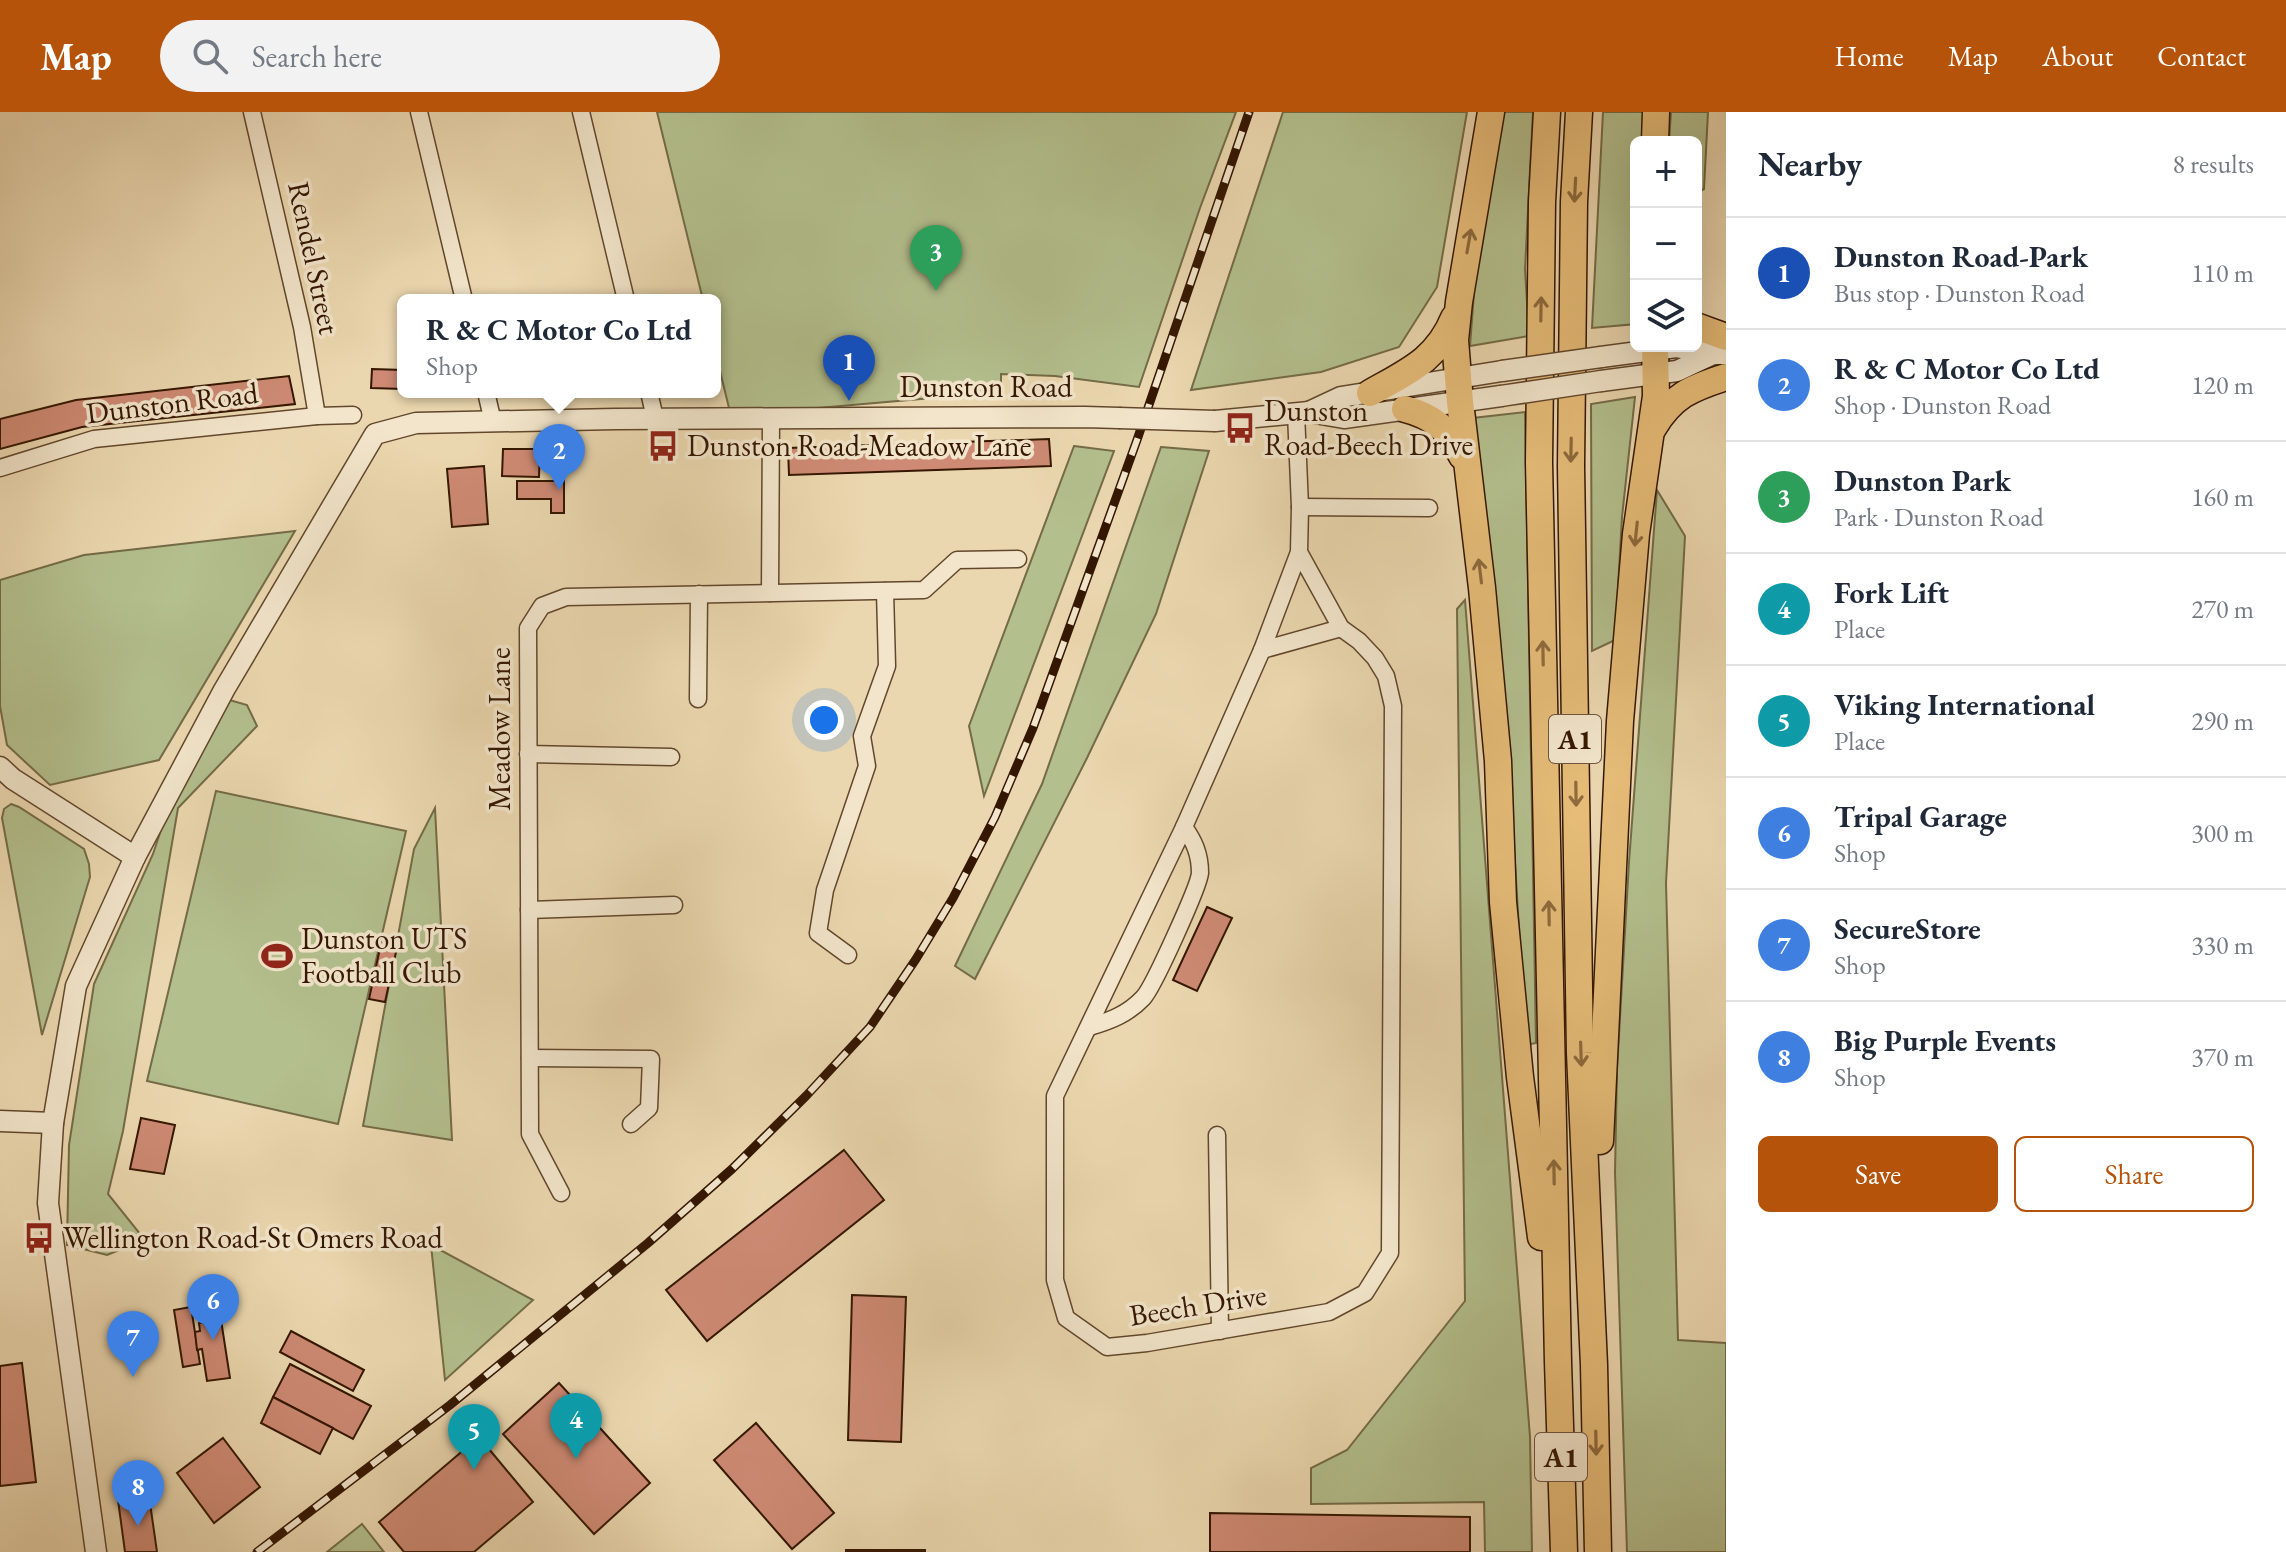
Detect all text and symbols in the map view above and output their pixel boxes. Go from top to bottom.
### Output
search box [160,20,720,92]
text: Map [40,32,112,81]
icon: search [188,34,232,78]
text: Search here [252,37,382,76]
text: Home [1834,38,1904,74]
text: Map [1948,38,1998,74]
text: About [2042,38,2113,74]
text: Contact [2157,38,2246,74]
map controls [1630,136,1702,352]
button: + [1630,136,1702,208]
text: Nearby [1758,142,1862,186]
text: 8 results [2173,147,2254,181]
one-way arrow [1567,176,1582,203]
street label: Rendel Street [279,178,350,338]
button: − [1630,208,1702,280]
pin: 3 [910,225,962,291]
one-way arrow [1463,229,1478,254]
text: Dunston Road-Park [1834,237,2088,276]
text: 1 [1777,256,1791,290]
text: 110 m [2191,256,2254,290]
text: Bus stop · Dunston Road [1834,276,2085,310]
button: layers [1630,280,1702,352]
popup [397,294,721,398]
one-way arrow [1533,296,1549,323]
text: R & C Motor Co Ltd [426,310,692,349]
pin: 1 [823,335,875,401]
text: Shop [426,349,478,383]
text: R & C Motor Co Ltd [1834,349,2100,388]
street label: Dunston Road [900,367,1073,406]
text: 2 [1777,368,1791,402]
text: 120 m [2191,368,2254,402]
street label: Dunston Road [84,373,261,432]
text: Shop · Dunston Road [1834,388,2051,422]
place label: Dunston Road-Beech Drive [1264,391,1473,464]
bus stop icon: Dunston Road-Beech Drive [1223,411,1257,445]
pin: 2 [533,424,585,490]
place label: Dunston Road-Meadow Lane [687,426,1031,465]
bus stop icon: Dunston Road-Meadow Lane [646,429,680,463]
one-way arrow [1563,436,1579,463]
text: Dunston Park [1834,461,2011,500]
text: 3 [1777,480,1791,514]
text: 160 m [2191,480,2254,514]
text: Park · Dunston Road [1834,500,2044,534]
one-way arrow [1629,520,1644,547]
one-way arrow [1472,559,1487,584]
text: Fork Lift [1834,573,1949,612]
text: 4 [1777,592,1791,626]
text: 270 m [2191,592,2254,626]
text: Place [1834,612,1885,646]
one-way arrow [1536,640,1551,667]
street label: Meadow Lane [480,647,519,811]
text: Viking International [1834,685,2095,724]
your location [804,700,844,740]
text: 5 [1777,704,1791,738]
text: 290 m [2191,704,2254,738]
road number: A1 [1549,715,1601,763]
text: Place [1834,724,1885,758]
one-way arrow [1568,780,1584,807]
text: Tripal Garage [1834,797,2007,836]
text: 6 [1777,816,1791,850]
text: 300 m [2191,816,2254,850]
text: Shop [1834,836,1886,870]
one-way arrow [1541,900,1556,927]
text: SecureStore [1834,909,1981,948]
place label: Dunston UTS Football Club [301,919,467,992]
text: 7 [1777,928,1791,962]
text: 330 m [2191,928,2254,962]
sports icon: Dunston UTS Football Club [260,939,294,973]
text: Shop [1834,948,1886,982]
text: Big Purple Events [1834,1021,2056,1060]
one-way arrow [1573,1040,1588,1067]
text: 8 [1777,1040,1791,1074]
text: 370 m [2191,1040,2254,1074]
text: Shop [1834,1060,1886,1094]
button: Save [1758,1136,1998,1212]
button: Share [2014,1136,2254,1212]
one-way arrow [1546,1159,1562,1186]
place label: Wellington Road-St Omers Road [63,1218,444,1257]
bus stop icon: Wellington Road-St Omers Road [22,1221,56,1255]
pin: 6 [187,1274,239,1340]
street label: Beech Drive [1127,1274,1269,1335]
pin: 7 [107,1311,159,1377]
pin: 4 [550,1393,602,1459]
pin: 5 [448,1404,500,1470]
one-way arrow [1588,1429,1604,1456]
road number: A1 [1535,1433,1587,1481]
pin: 8 [112,1460,164,1526]

